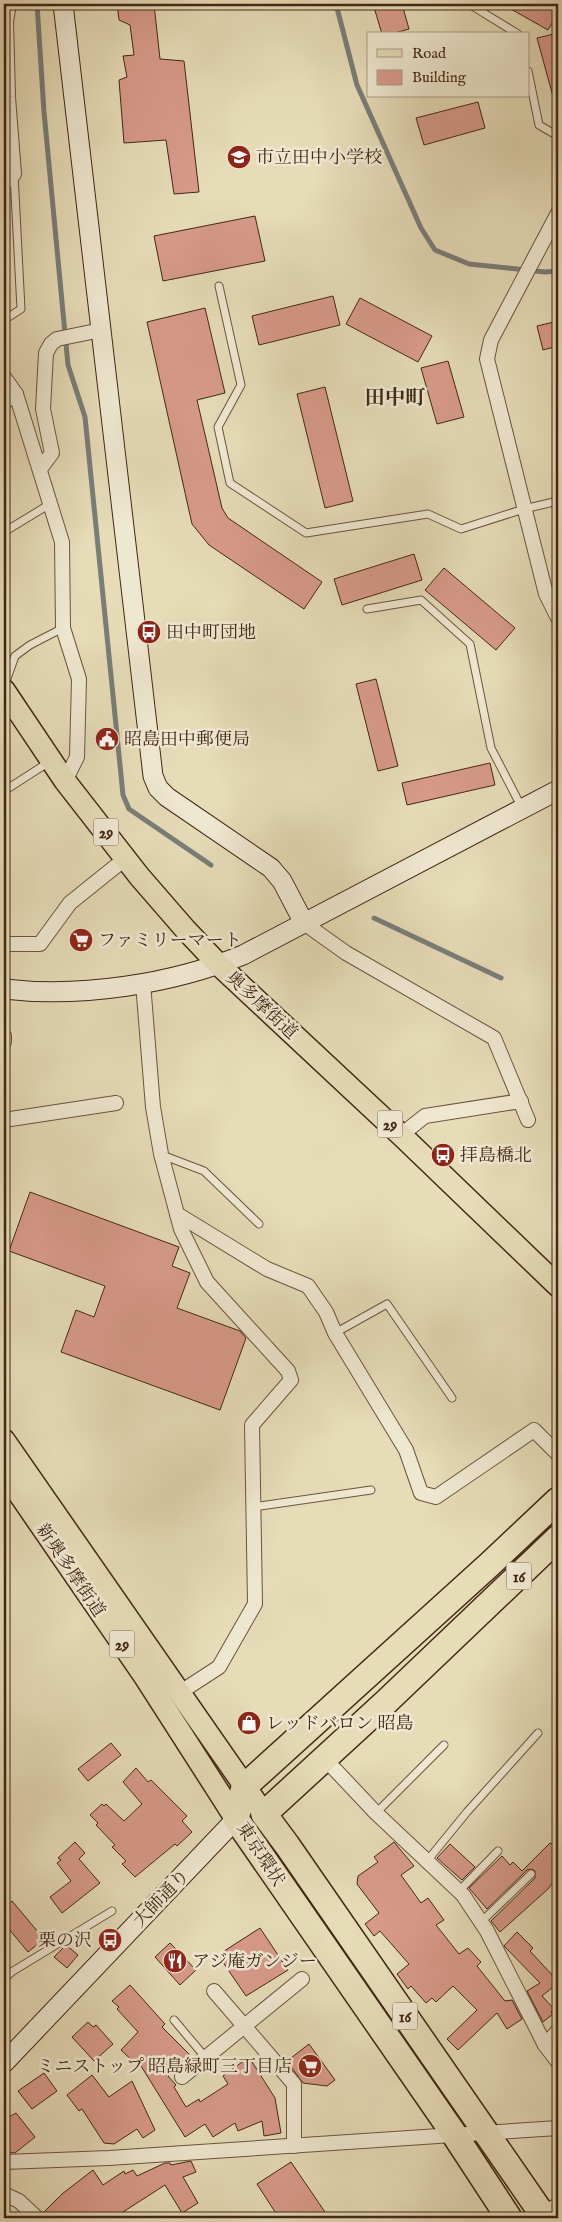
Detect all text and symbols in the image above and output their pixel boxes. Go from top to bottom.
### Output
legend [367,32,530,98]
text: Road [412,44,447,63]
text: Building [412,68,467,87]
school or university icon: 市立田中小学校 [226,144,252,170]
place label: 市立田中小学校 [256,147,382,170]
district label: 田中町 [365,386,426,411]
bus stop icon: 田中町団地 [136,619,162,645]
place label: 田中町団地 [166,622,256,645]
public building icon: 昭島田中郵便局 [94,726,120,752]
place label: 昭島田中郵便局 [124,729,250,752]
road number: 29 [94,819,118,846]
supermarket icon: ファミリーマート [68,927,94,953]
place label: ファミリーマート [98,930,242,953]
street label: 奥多摩街道 [220,967,302,1045]
road number: 29 [378,1110,402,1138]
bus stop icon: 拝島橋北 [430,1142,456,1168]
place label: 拝島橋北 [460,1145,532,1168]
street label: 新奥多摩街道 [30,1520,109,1622]
road number: 16 [506,1562,532,1590]
road number: 29 [110,1630,134,1658]
shop icon: レッドバロン 昭島 [236,1710,262,1736]
place label: レッドバロン 昭島 [266,1713,413,1736]
street label: 東京環状 [230,1818,289,1891]
street label: 大師通り [129,1865,195,1933]
bus stop icon: 栗の沢 [97,1927,123,1953]
place label: 栗の沢 [38,1930,92,1953]
restaurant icon: アジ庵ガンジー [162,1948,188,1974]
place label: アジ庵ガンジー [192,1951,317,1974]
road number: 16 [392,2002,418,2030]
supermarket icon: ミニストップ 昭島緑町三丁目店 [297,2053,323,2079]
place label: ミニストップ 昭島緑町三丁目店 [37,2056,292,2079]

